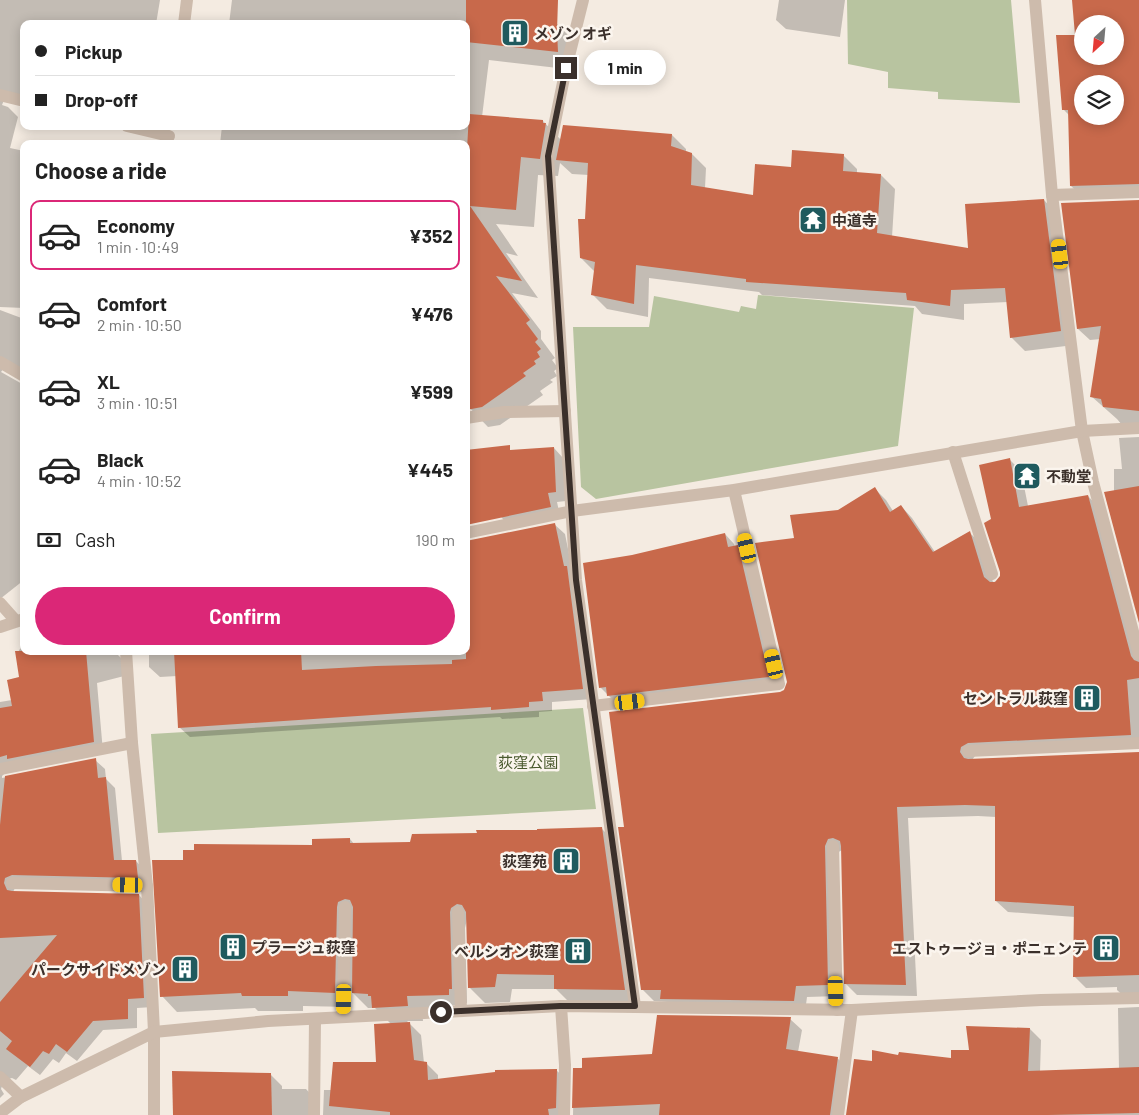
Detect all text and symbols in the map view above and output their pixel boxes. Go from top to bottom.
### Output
north arrow [1074,15,1124,65]
map controls [1074,15,1124,125]
building icon: メゾン オギ [500,18,530,48]
place label: メゾン オギ [534,24,612,42]
text: Pickup [65,40,123,63]
callout: 1 min [584,50,666,86]
route end [555,57,577,79]
text: 1 min [607,58,643,77]
button: layers [1074,75,1124,125]
text: Drop-off [65,88,138,111]
text: Choose a ride [35,157,167,183]
temple icon: 中道寺 [798,205,828,235]
place label: 中道寺 [832,211,877,229]
icon: car [37,213,82,258]
text: Economy [97,214,175,237]
text: ¥352 [409,224,453,247]
text: 1 min · 10:49 [97,237,179,256]
car [1050,238,1069,270]
icon: car [37,291,82,336]
text: Comfort [97,292,167,315]
text: ¥476 [410,302,453,325]
text: 2 min · 10:50 [97,315,182,334]
icon: car [37,369,82,414]
text: XL [97,370,120,393]
text: ¥599 [410,380,453,403]
text: 3 min · 10:51 [97,393,178,412]
icon: car [37,447,82,492]
text: Black [97,448,144,471]
text: ¥445 [407,458,453,481]
temple icon: 不動堂 [1012,461,1042,491]
place label: 不動堂 [1046,467,1091,485]
text: 4 min · 10:52 [97,471,182,490]
icon: cash [35,526,63,554]
text: Cash [75,528,116,551]
text: 190 m [416,530,455,549]
car [736,532,757,564]
button: Confirm [35,587,455,645]
car [763,648,784,680]
building icon: セントラル荻窪 [1072,683,1102,713]
place label: セントラル荻窪 [963,689,1068,707]
car [614,693,645,711]
park label: 荻窪公園 [498,753,558,771]
building icon: 荻窪苑 [551,846,581,876]
place label: 荻窪苑 [502,852,547,870]
car [112,877,143,893]
building icon: プラージュ荻窪 [218,932,248,962]
building icon: エストゥージョ・ポニェンテ [1091,933,1121,963]
building icon: ベルシオン荻窪 [563,936,593,966]
place label: プラージュ荻窪 [252,938,356,956]
place label: エストゥージョ・ポニェンテ [892,939,1087,957]
place label: ベルシオン荻窪 [454,942,559,960]
building icon: パークサイドメゾン [170,954,200,984]
place label: パークサイドメゾン [31,960,166,978]
car [827,976,844,1006]
car [336,984,351,1014]
route start [430,1001,452,1023]

